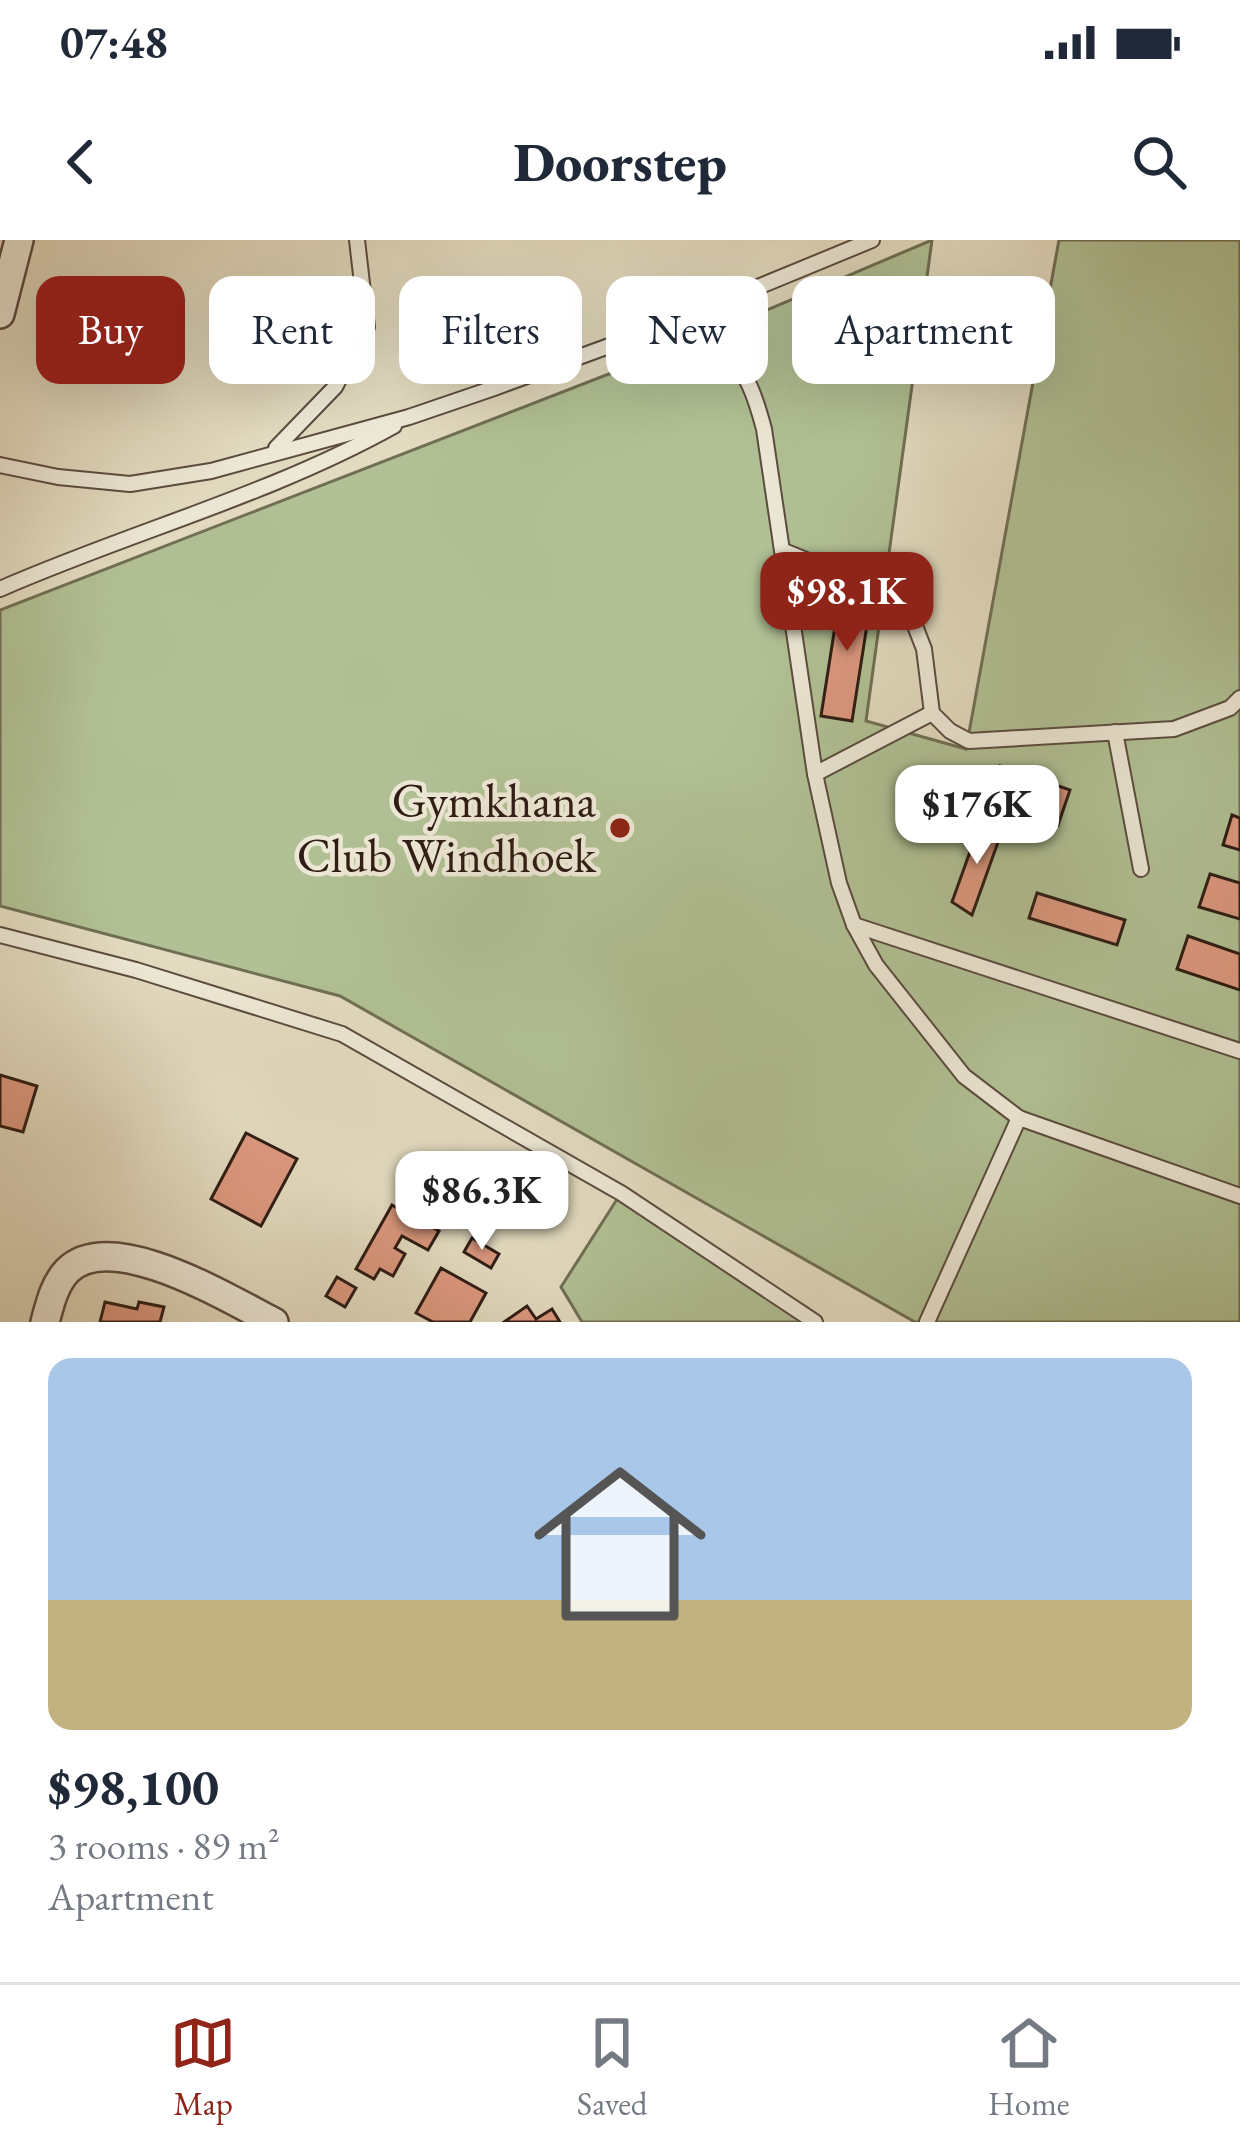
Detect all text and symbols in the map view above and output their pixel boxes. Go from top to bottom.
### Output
text: 07:48 [60,13,168,71]
text: Doorstep [513,127,727,197]
icon: back [48,129,114,195]
icon: search [1126,129,1192,195]
chip: Buy [36,276,185,384]
chip: Rent [209,276,375,384]
chip: Filters [399,276,582,384]
chip: New [606,276,768,384]
chip: Apartment [792,276,1055,384]
pin: $98.1K [749,552,945,654]
text: $98.1K [787,565,907,616]
pin: $176K [893,765,1061,867]
place label: Gymkhana Club Windhoek [297,769,597,886]
text: $176K [922,778,1032,829]
marker: Gymkhana Club Windhoek [607,815,633,841]
pin: $86.3K [384,1151,580,1253]
text: $86.3K [422,1164,542,1215]
icon: home [512,1436,728,1652]
text: $98,100 [48,1754,219,1820]
text: 3 rooms · 89 m² [48,1820,280,1871]
text: Apartment [48,1871,214,1922]
tab: Map [170,2010,236,2125]
tab: Saved [577,2010,648,2125]
tab: Home [988,2010,1070,2125]

